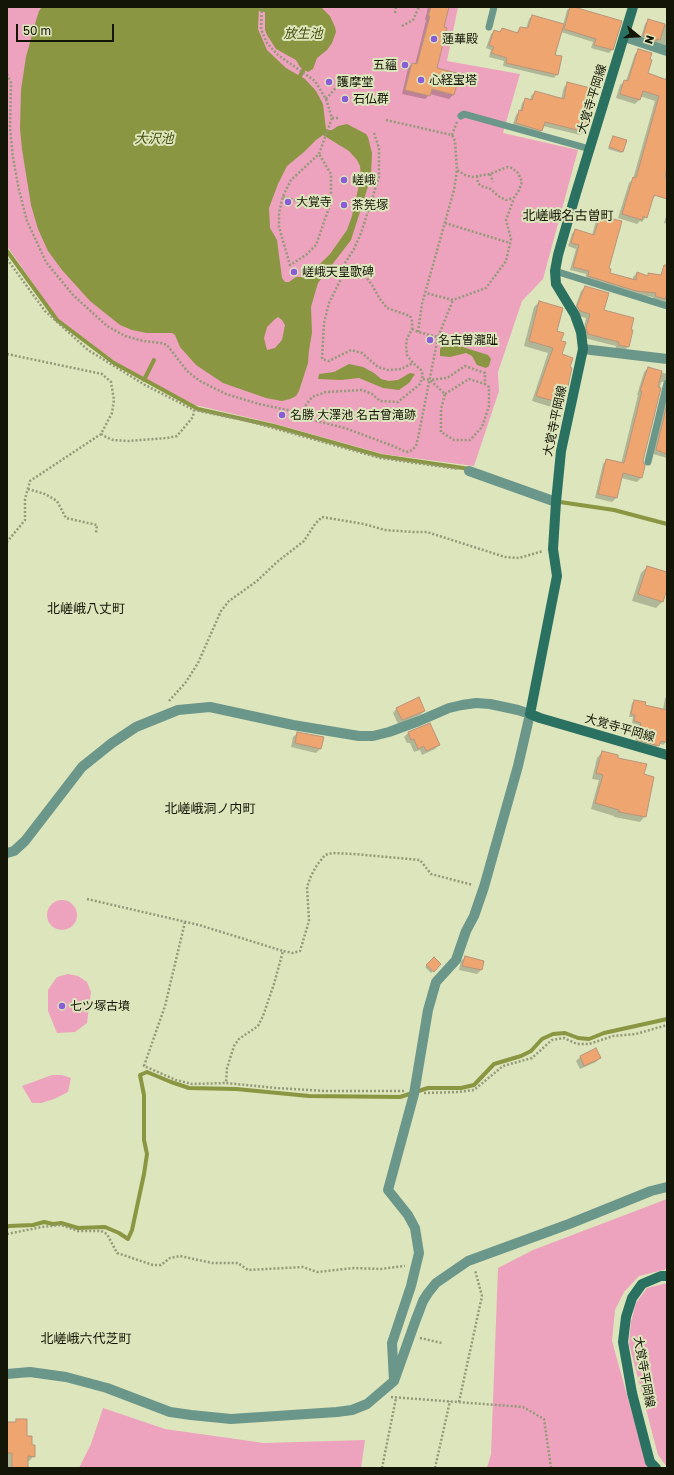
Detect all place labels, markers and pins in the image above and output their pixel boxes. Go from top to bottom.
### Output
place label: 蓮華殿 [442,32,478,46]
marker: 蓮華殿 [429,34,439,44]
place label: 五蘊 [373,58,397,72]
marker: 五蘊 [400,60,410,70]
place label: 心経宝塔 [429,73,477,87]
place label: 護摩堂 [337,75,373,89]
marker: 心経宝塔 [416,75,426,85]
marker: 護摩堂 [324,77,334,87]
place label: 石仏群 [353,92,389,106]
marker: 石仏群 [340,94,350,104]
place label: 嵯峨 [352,173,376,187]
marker: 嵯峨 [339,175,349,185]
place label: 大覚寺 [296,195,332,209]
marker: 大覚寺 [283,197,293,207]
place label: 茶筅塚 [352,198,388,212]
marker: 茶筅塚 [339,200,349,210]
place label: 嵯峨天皇歌碑 [302,265,374,279]
marker: 嵯峨天皇歌碑 [289,267,299,277]
place label: 名古曽瀧趾 [438,333,498,347]
marker: 名古曽瀧趾 [425,335,435,345]
place label: 名勝 大澤池 名古曾滝跡 [290,408,416,422]
marker: 名勝 大澤池 名古曾滝跡 [277,410,287,420]
place label: 七ツ塚古墳 [70,999,130,1013]
marker: 七ツ塚古墳 [57,1001,67,1011]

